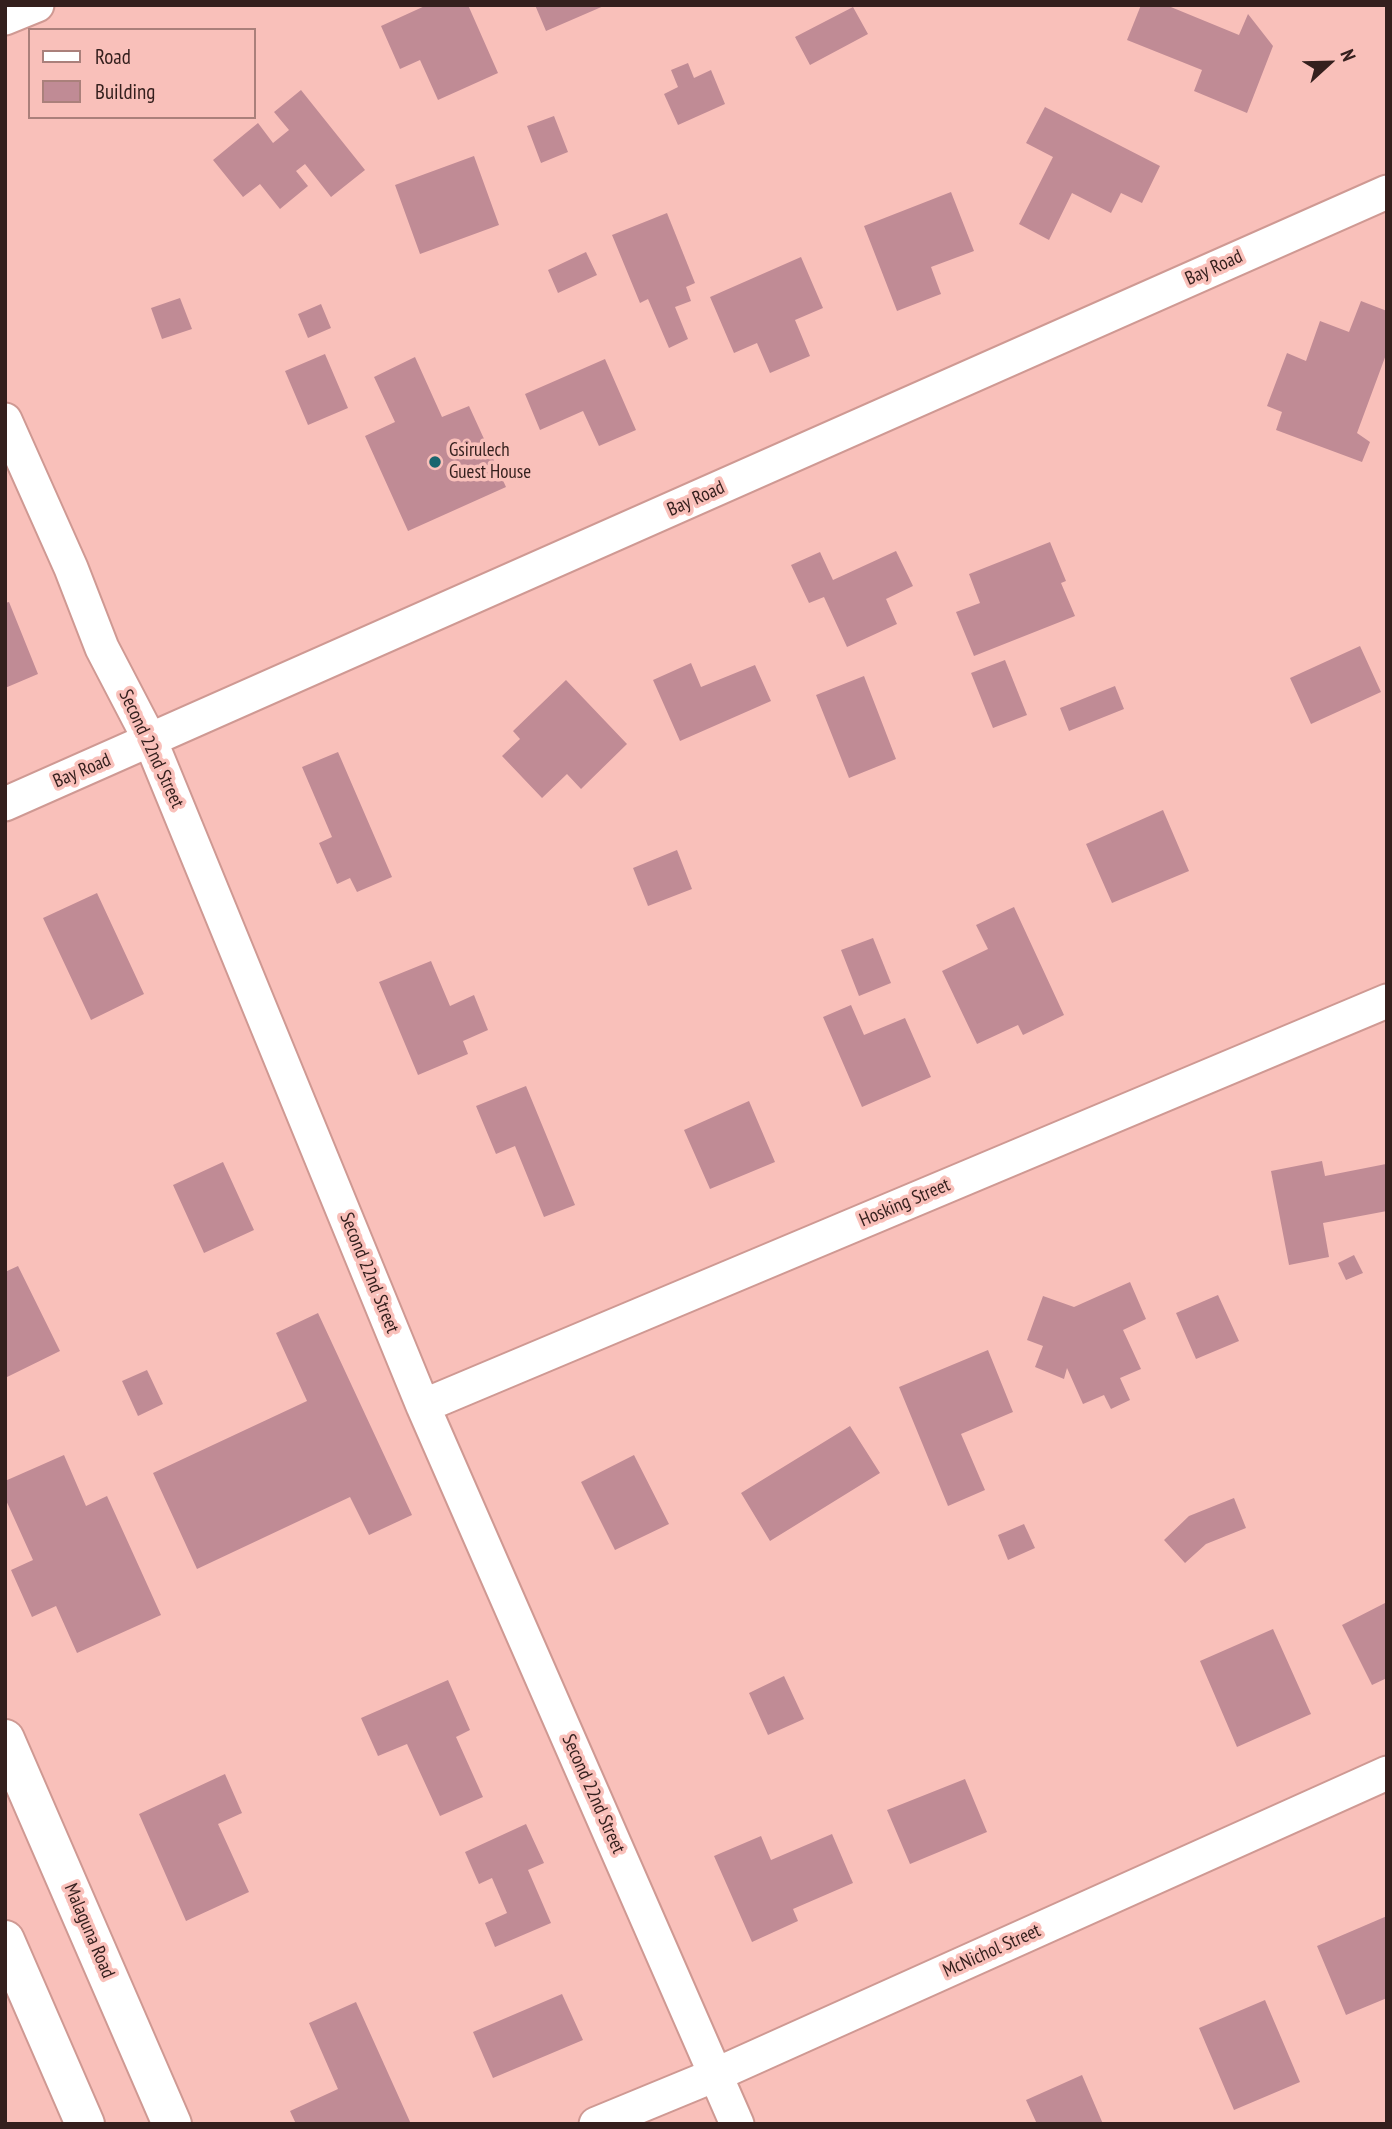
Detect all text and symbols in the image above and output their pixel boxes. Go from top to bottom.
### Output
legend [28,28,256,119]
north arrow [1294,28,1364,98]
text: Road [95,43,131,70]
text: N [1335,46,1362,64]
text: Building [95,78,155,105]
street label: Bay Road [1182,245,1246,291]
place label: Gsirulech Guest House [449,440,531,484]
marker: Gsirulech Guest House [427,454,443,470]
street label: Bay Road [664,476,728,522]
street label: Second 22nd Street [114,686,188,812]
street label: Bay Road [50,749,114,793]
street label: Hosking Street [856,1174,954,1232]
street label: Second 22nd Street [334,1209,404,1337]
street label: Second 22nd Street [557,1731,629,1857]
street label: Malaguna Road [59,1880,119,1982]
street label: McNichol Street [940,1919,1044,1983]

